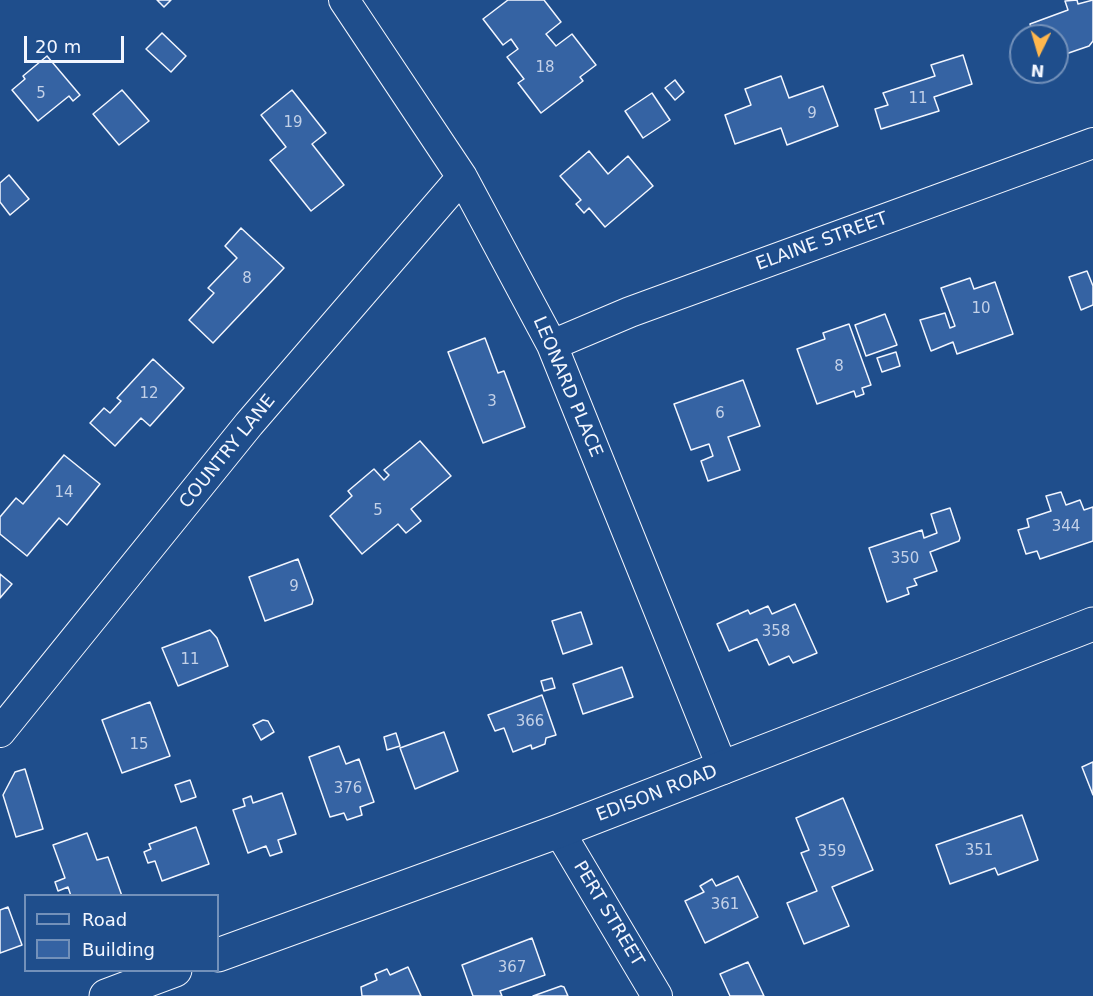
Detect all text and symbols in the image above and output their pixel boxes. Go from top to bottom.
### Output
scale bar [27,24,128,62]
north arrow [1009,24,1069,84]
text: 20 m [35,36,81,57]
house number: 18 [535,59,555,77]
text: N [1030,60,1045,80]
house number: 5 [36,85,46,103]
house number: 11 [908,90,928,108]
house number: 9 [807,105,817,123]
house number: 19 [283,114,303,132]
street label: ELAINE STREET [753,208,891,276]
house number: 8 [242,270,252,288]
house number: 10 [971,300,991,318]
street label: LEONARD PLACE [528,313,606,461]
house number: 8 [834,358,844,376]
house number: 12 [139,385,159,403]
street label: COUNTRY LANE [176,391,280,513]
house number: 3 [487,393,497,411]
house number: 6 [715,405,725,423]
house number: 14 [54,484,74,502]
house number: 5 [373,502,383,520]
house number: 344 [1052,518,1080,536]
house number: 350 [891,550,919,568]
house number: 9 [289,578,299,596]
house number: 358 [762,623,790,641]
house number: 11 [180,651,200,669]
house number: 366 [516,713,544,731]
house number: 15 [129,736,149,754]
street label: EDISON ROAD [593,761,721,827]
house number: 376 [334,780,362,798]
house number: 351 [965,842,993,860]
house number: 359 [818,843,846,861]
street label: PERT STREET [568,858,648,970]
legend [24,894,219,972]
house number: 361 [711,896,739,914]
text: Road [82,909,127,930]
text: Building [82,939,155,960]
house number: 367 [498,959,526,977]

